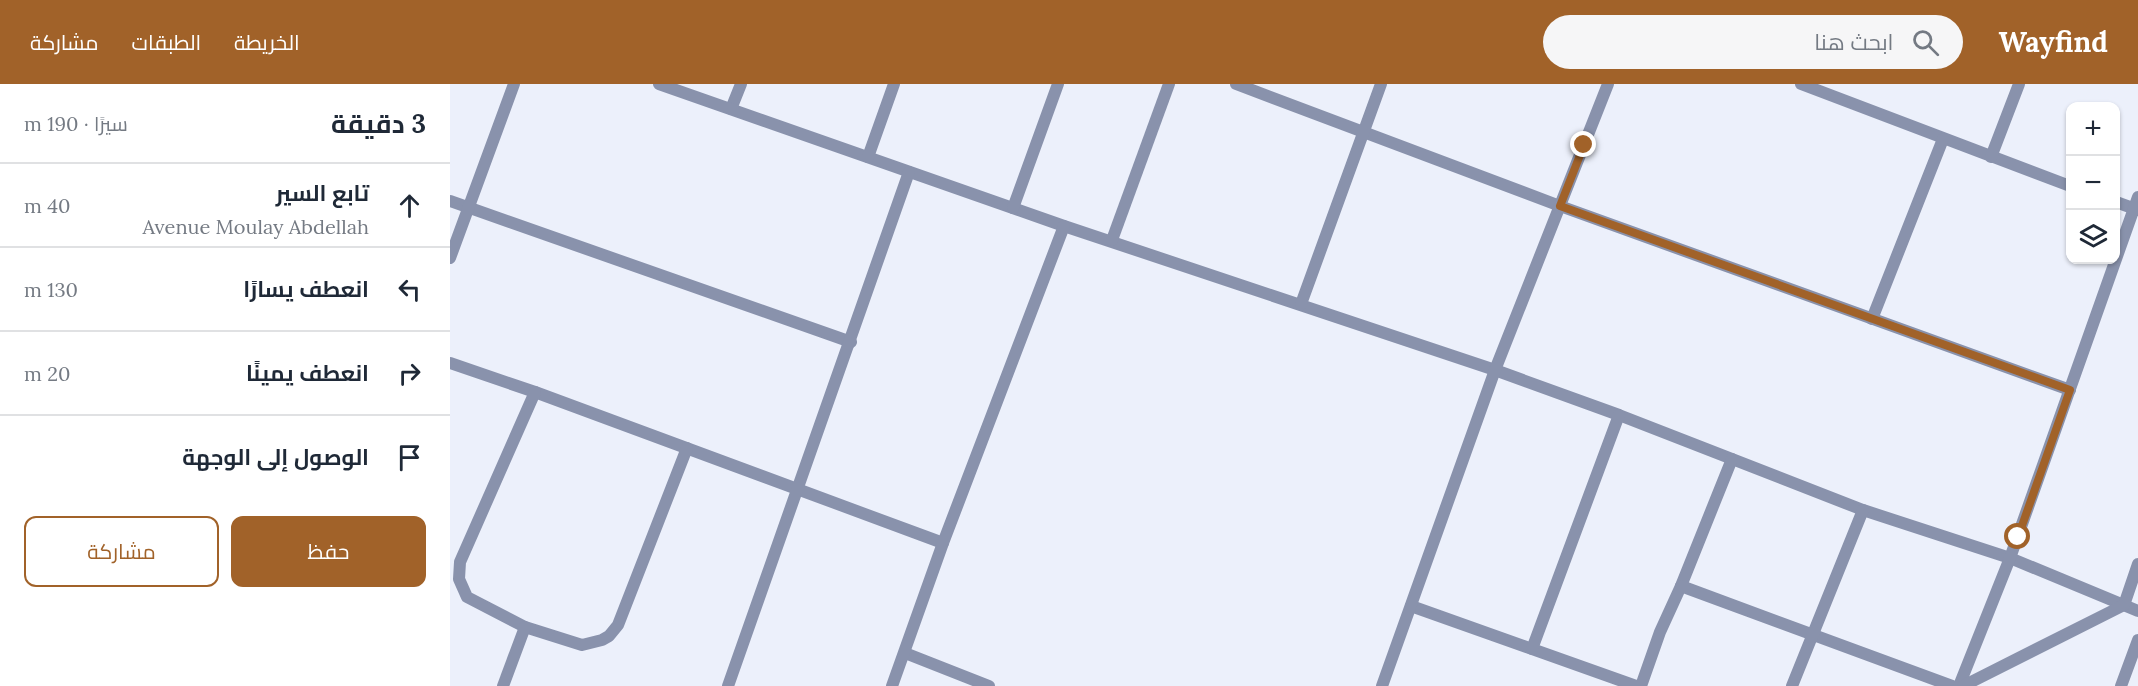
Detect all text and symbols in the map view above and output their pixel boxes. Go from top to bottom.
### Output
search box [1543,15,1963,69]
text: Wayfind [1999,24,2108,60]
icon: search [1909,26,1942,59]
text: ابحث هنا [1814,28,1894,56]
text: مشاركة [30,29,99,56]
text: الطبقات [132,29,201,56]
text: الخريطة [234,29,300,56]
map controls [2066,102,2120,264]
button: + [2066,102,2120,156]
text: 3 دقيقة [331,107,426,140]
text: سيرًا · 190 m [24,111,128,136]
route end [1570,131,1596,157]
button: − [2066,156,2120,210]
text: تابع السير [276,179,369,207]
icon: ahead [393,189,426,222]
text: 40 m [24,193,70,218]
button: layers [2066,210,2120,264]
text: Avenue Moulay Abdellah [142,214,369,239]
icon: left [393,273,426,306]
text: انعطف يسارًا [243,275,369,303]
text: 130 m [24,277,78,302]
icon: right [393,357,426,390]
text: انعطف يمينًا [246,359,369,387]
text: 20 m [24,361,70,386]
icon: arrive [393,441,426,474]
text: الوصول إلى الوجهة [182,443,369,471]
button: مشاركة [24,516,219,587]
button: حفظ [231,516,426,587]
route start [2004,523,2030,549]

